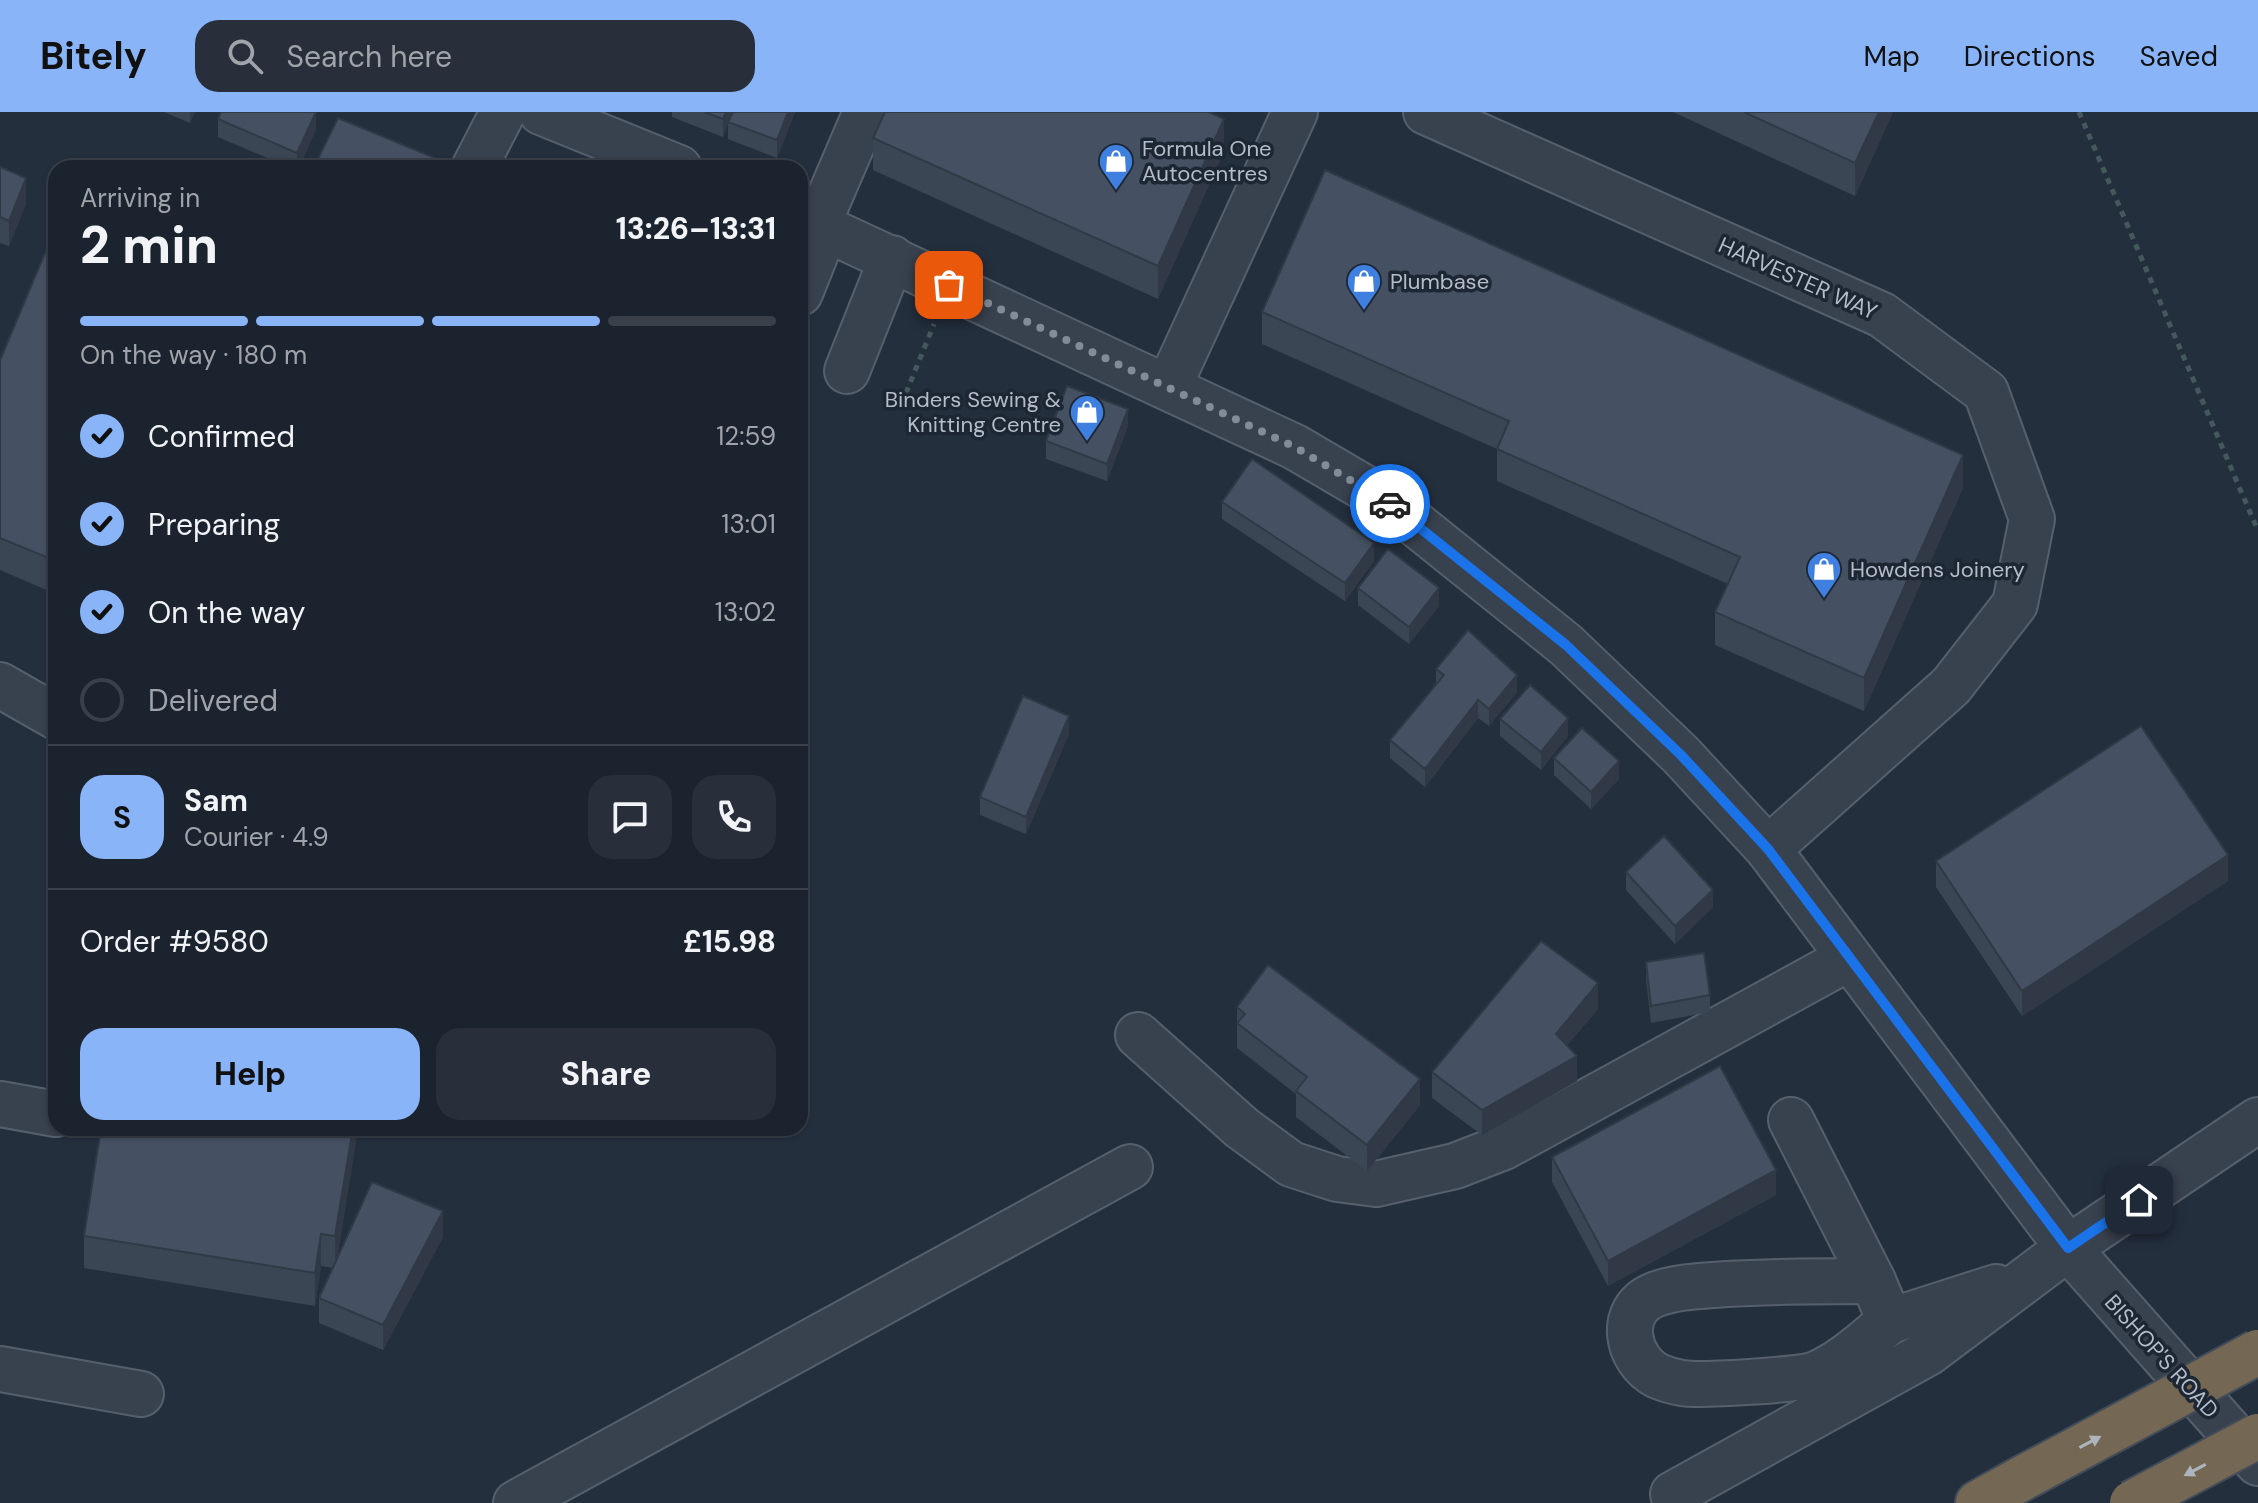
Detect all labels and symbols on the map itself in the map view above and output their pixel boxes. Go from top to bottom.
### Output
place label: Formula One Autocentres [1142,134,1272,188]
shop icon: Formula One Autocentres [1097,142,1135,192]
street label: HARVESTER WAY [1714,230,1882,327]
pin [915,251,983,319]
shop icon: Plumbase [1345,262,1383,312]
place label: Plumbase [1390,267,1489,296]
place label: Binders Sewing & Knitting Centre [885,385,1061,439]
shop icon: Binders Sewing & Knitting Centre [1068,393,1106,443]
courier [1350,464,1430,544]
shop icon: Howdens Joinery [1805,550,1843,600]
place label: Howdens Joinery [1850,555,2025,584]
pin [2105,1166,2173,1234]
street label: BISHOP'S ROAD [2098,1288,2225,1424]
one-way arrow [2079,1436,2101,1450]
one-way arrow [2183,1463,2206,1476]

